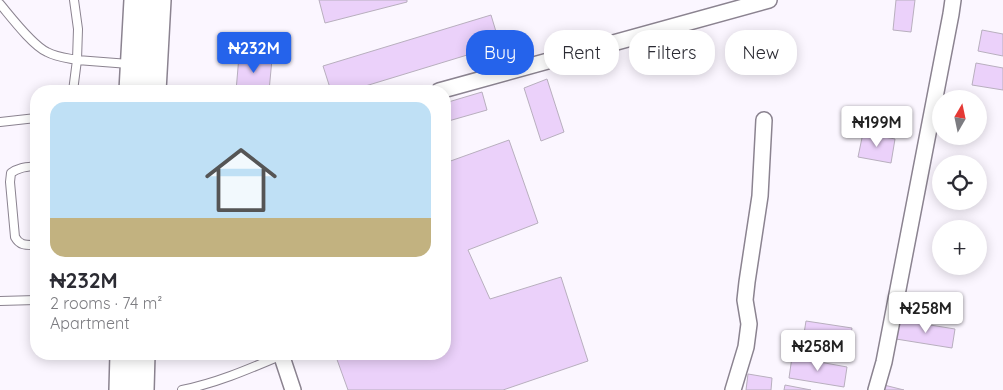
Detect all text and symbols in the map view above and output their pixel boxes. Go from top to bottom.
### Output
chip: Buy [466,30,534,75]
chip: Rent [544,30,619,75]
chip: Filters [629,30,715,75]
chip: New [725,30,797,75]
pin: ₦232M [219,32,289,74]
text: ₦232M [228,38,280,58]
north arrow [932,90,988,145]
map controls [932,90,987,275]
pin: ₦199M [842,106,912,148]
text: ₦199M [852,112,902,132]
icon: home [196,135,286,225]
button: locate [932,155,987,210]
button: + [932,220,987,275]
text: ₦232M [50,267,118,293]
pin: ₦258M [891,292,961,334]
text: 2 rooms · 74 m² [50,293,162,313]
text: ₦258M [900,298,952,318]
text: Apartment [50,313,130,333]
pin: ₦258M [783,330,853,372]
text: ₦258M [792,336,844,356]

